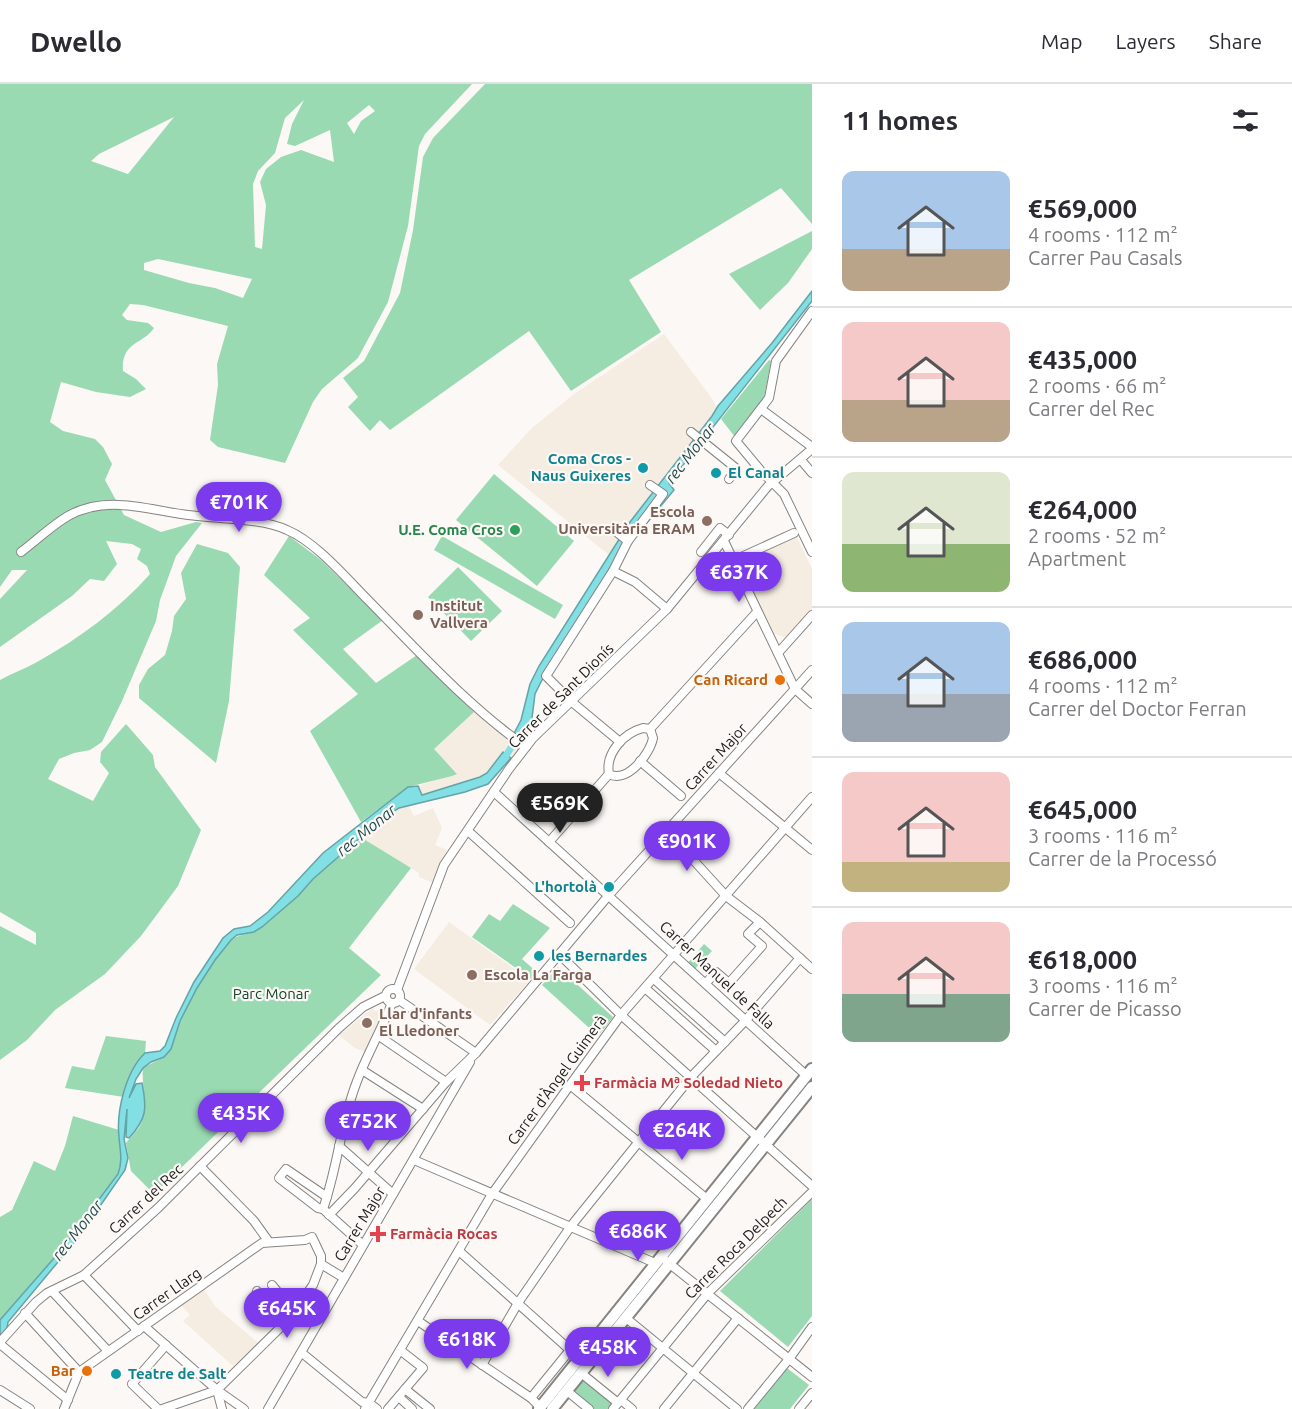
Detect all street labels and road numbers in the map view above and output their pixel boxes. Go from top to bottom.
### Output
street label: Carrer de Sant Dionís [505,640,617,752]
street label: Carrer Major [681,719,750,794]
street label: Carrer Manuel de Falla [657,917,778,1032]
street label: Carrer d'Àngel Guimerà [504,1011,609,1148]
street label: Carrer del Rec [105,1160,186,1237]
street label: Carrer Major [331,1183,389,1264]
street label: Carrer Roca Delpech [681,1193,790,1302]
street label: Carrer Llarg [129,1264,204,1323]

